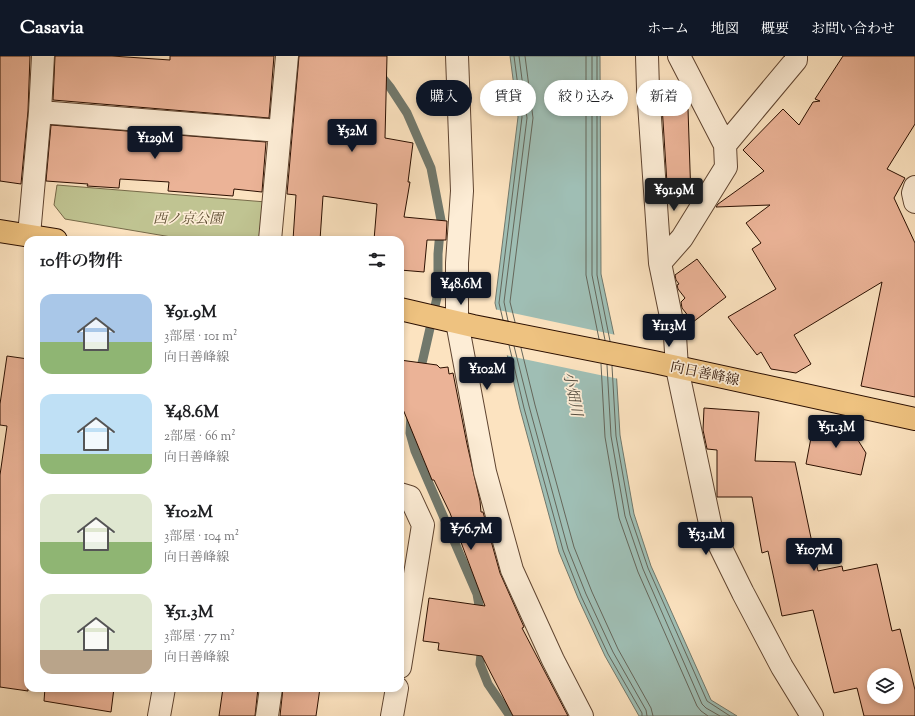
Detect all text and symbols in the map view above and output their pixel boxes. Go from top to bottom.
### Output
text: Casavia [20,15,84,42]
text: ホーム [647,20,689,40]
text: 地図 [711,20,739,40]
text: 概要 [761,20,789,40]
text: お問い合わせ [811,20,895,40]
chip: 購入 [416,80,472,116]
chip: 賃貸 [480,80,536,116]
chip: 絞り込み [544,80,628,116]
chip: 新着 [636,80,692,116]
pin: ¥52M [328,119,376,153]
text: ¥52M [337,123,367,141]
pin: ¥129M [127,126,183,160]
text: ¥129M [136,130,174,148]
pin: ¥91.9M [641,178,707,212]
text: ¥91.9M [654,182,694,200]
park label: 西ノ京公園 [153,210,225,230]
icon: filters [366,249,388,271]
text: 10件の物件 [40,250,123,274]
pin: ¥48.6M [428,272,494,306]
text: ¥48.6M [440,276,482,294]
text: ¥91.9M [164,301,217,325]
icon: home [72,310,120,358]
pin: ¥113M [641,314,697,348]
text: ¥113M [652,318,686,336]
text: 3部屋 · 101 m² [164,328,237,346]
text: 向日善峰線 [164,349,229,367]
pin: ¥102M [459,357,515,391]
street label: 向日善峰線 [668,358,741,392]
text: ¥102M [468,361,506,379]
water label: 小畑川 [557,370,587,420]
text: ¥48.6M [164,401,219,425]
icon: home [72,410,120,458]
pin: ¥51.3M [803,415,869,449]
text: ¥51.3M [817,419,855,437]
text: 2部屋 · 66 m² [164,428,236,446]
text: 向日善峰線 [164,449,229,467]
text: ¥102M [164,501,213,525]
icon: home [72,510,120,558]
pin: ¥76.7M [438,517,504,551]
text: ¥76.7M [450,521,492,539]
pin: ¥53.1M [673,522,739,556]
text: ¥53.1M [687,526,725,544]
text: 3部屋 · 104 m² [164,528,239,546]
pin: ¥107M [786,538,842,572]
text: ¥107M [795,542,833,560]
text: 向日善峰線 [164,549,229,567]
text: ¥51.3M [164,601,213,625]
icon: home [72,610,120,658]
text: 3部屋 · 77 m² [164,628,235,646]
text: 向日善峰線 [164,649,229,667]
map controls [867,668,903,704]
button: layers [867,668,903,704]

